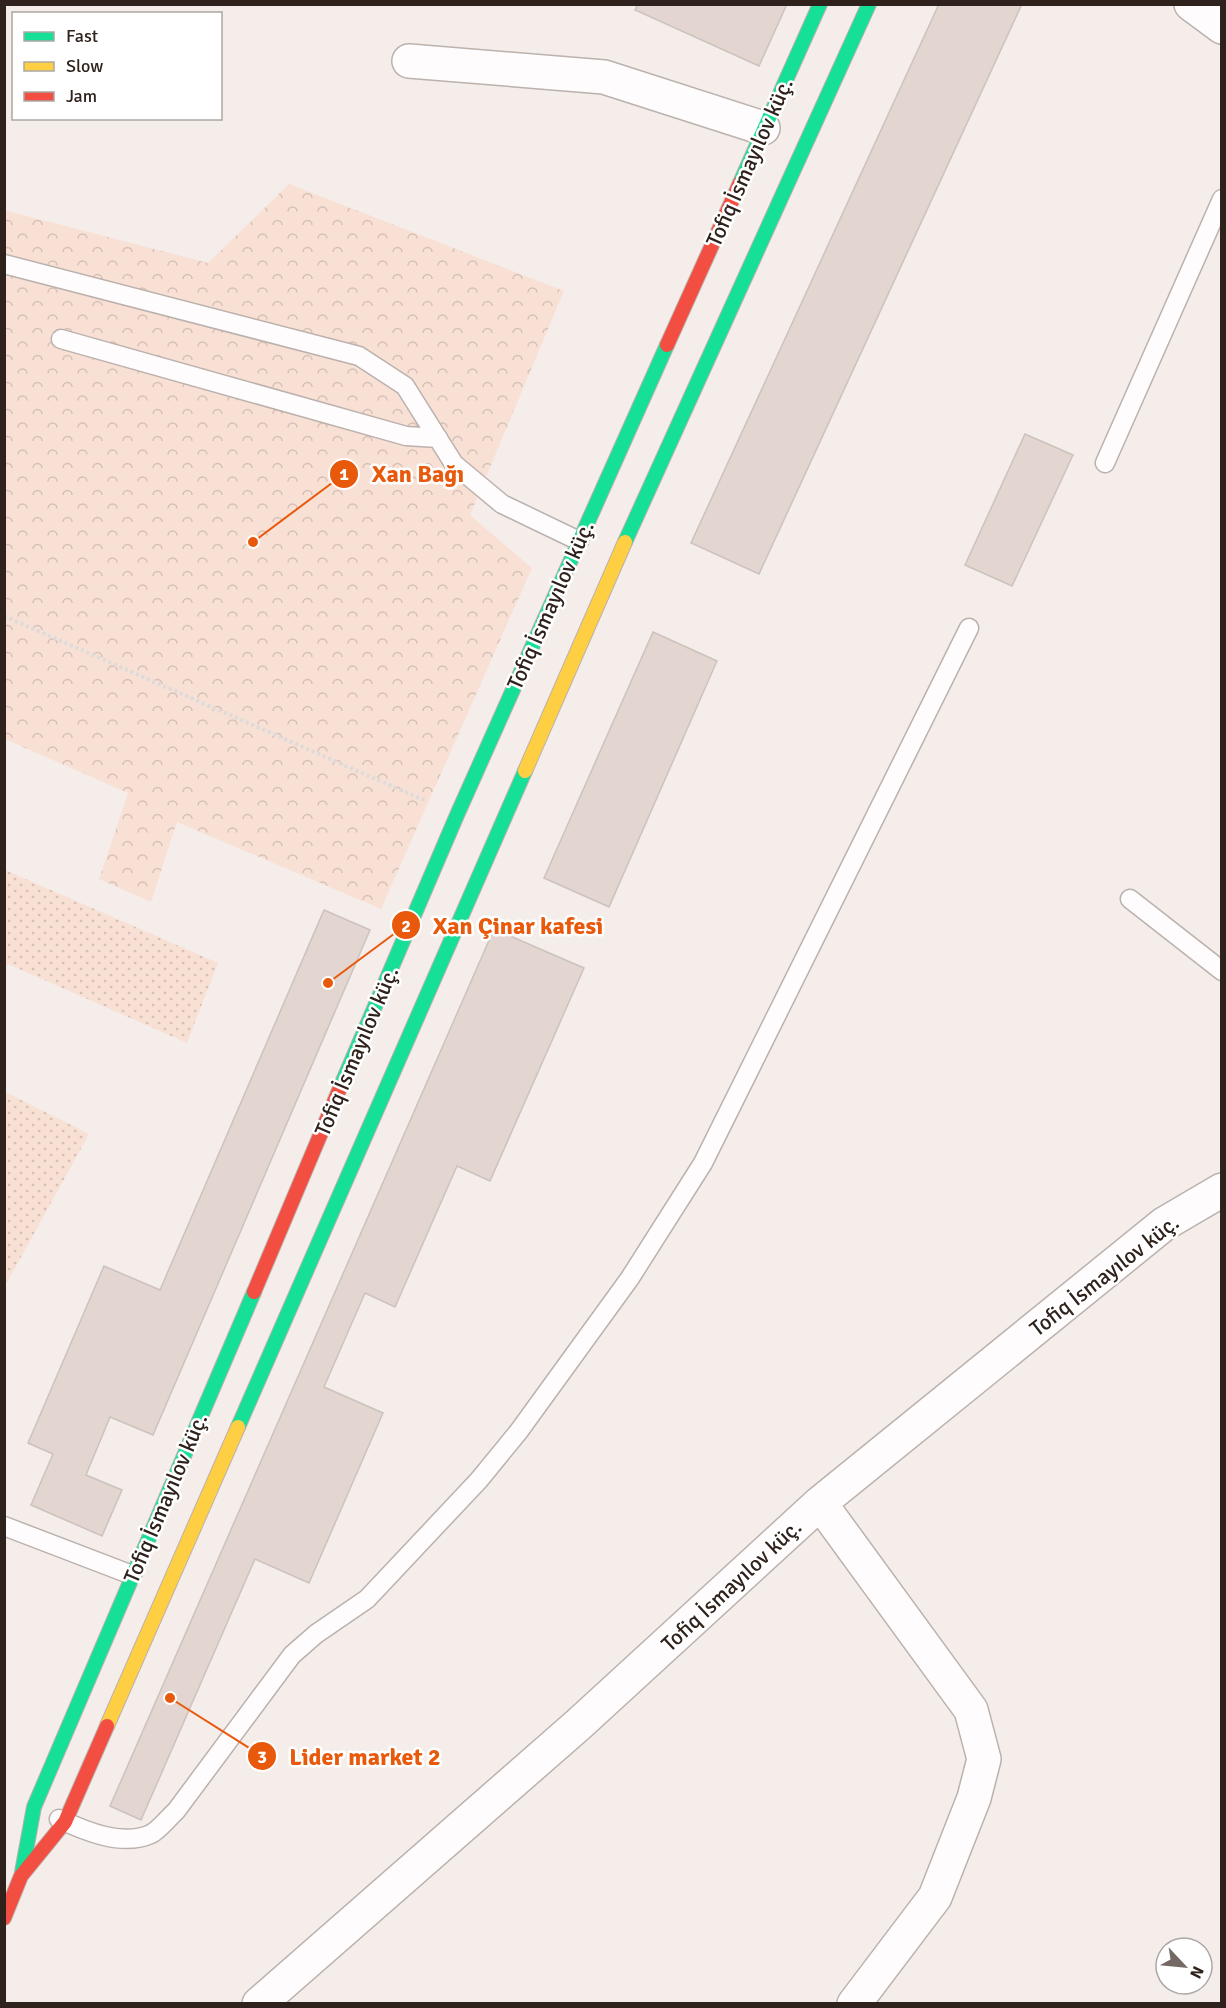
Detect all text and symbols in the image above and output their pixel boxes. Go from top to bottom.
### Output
legend [12,12,222,120]
text: Fast [66,25,98,47]
text: Slow [66,55,103,77]
street label: Tofiq İsmayılov küç. [700,74,799,251]
text: Jam [66,85,97,107]
callout: Xan Bağı [329,453,476,495]
text: Xan Bağı [372,459,464,489]
text: 1 [339,463,349,485]
street label: Tofiq İsmayılov küç. [501,517,600,694]
callout: Xan Çinar kafesi [391,904,615,946]
text: Xan Çinar kafesi [433,911,603,941]
text: 2 [401,915,411,937]
street label: Tofiq İsmayılov küç. [309,962,404,1140]
street label: Tofiq İsmayılov küç. [1024,1209,1184,1342]
street label: Tofiq İsmayılov küç. [118,1409,213,1587]
street label: Tofiq İsmayılov küç. [656,1514,807,1657]
callout: Lider market 2 [247,1735,453,1777]
text: Lider market 2 [289,1742,441,1772]
text: 3 [257,1746,267,1768]
north arrow [1154,1936,1214,1996]
text: N [1185,1963,1208,1982]

